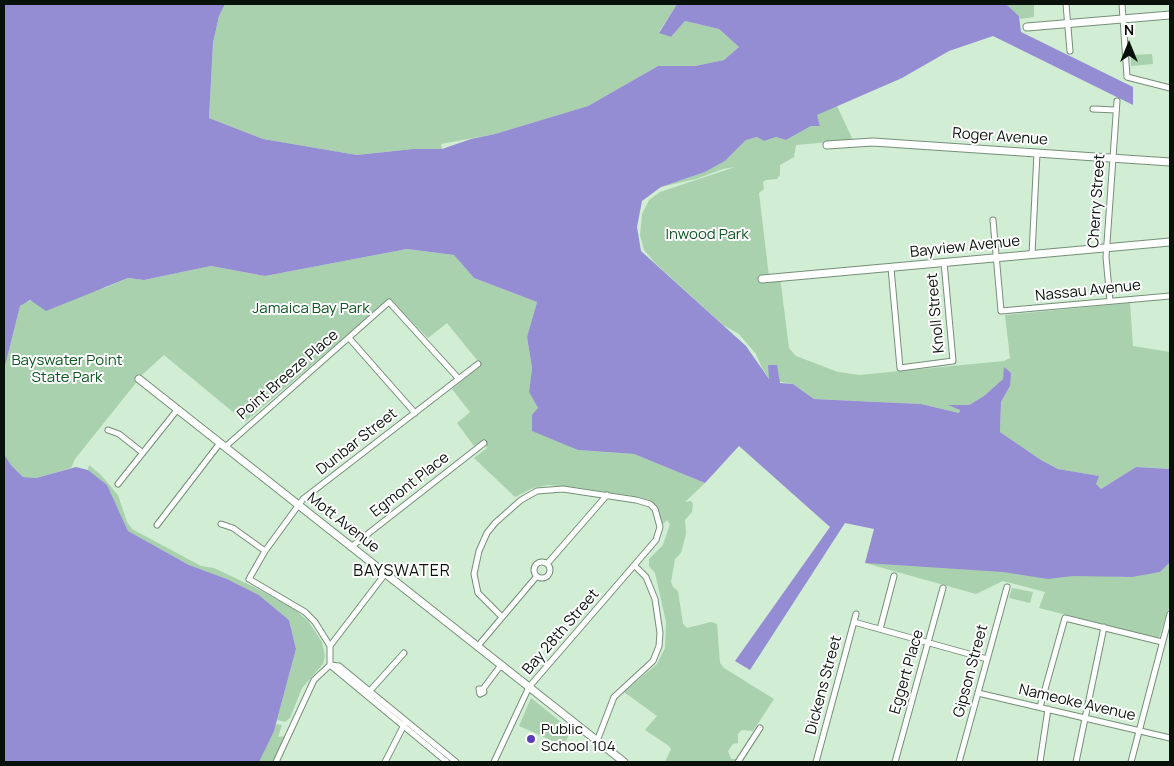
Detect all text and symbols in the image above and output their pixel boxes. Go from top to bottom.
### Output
north arrow [1104,20,1154,70]
text: N [1124,20,1134,39]
street label: Roger Avenue [952,125,1048,149]
street label: Cherry Street [1085,153,1109,249]
park label: Inwood Park [665,226,749,244]
street label: Bayview Avenue [909,232,1021,262]
street label: Knoll Street [924,272,948,354]
street label: Nassau Avenue [1034,277,1142,305]
park label: Jamaica Bay Park [252,300,370,318]
street label: Point Breeze Place [234,326,342,424]
park label: Bayswater Point State Park [11,352,123,387]
street label: Dunbar Street [313,405,401,479]
street label: Egmont Place [367,449,453,521]
street label: Mott Avenue [303,489,383,557]
district label: BAYSWATER [352,562,452,582]
street label: Bay 28th Street [519,586,603,678]
street label: Gipson Street [950,623,992,719]
street label: Eggert Place [886,628,928,716]
street label: Dickens Street [802,634,846,736]
street label: Nameoke Avenue [1017,681,1137,725]
place label: Public School 104 [541,721,616,756]
marker: Public School 104 [525,733,537,745]

